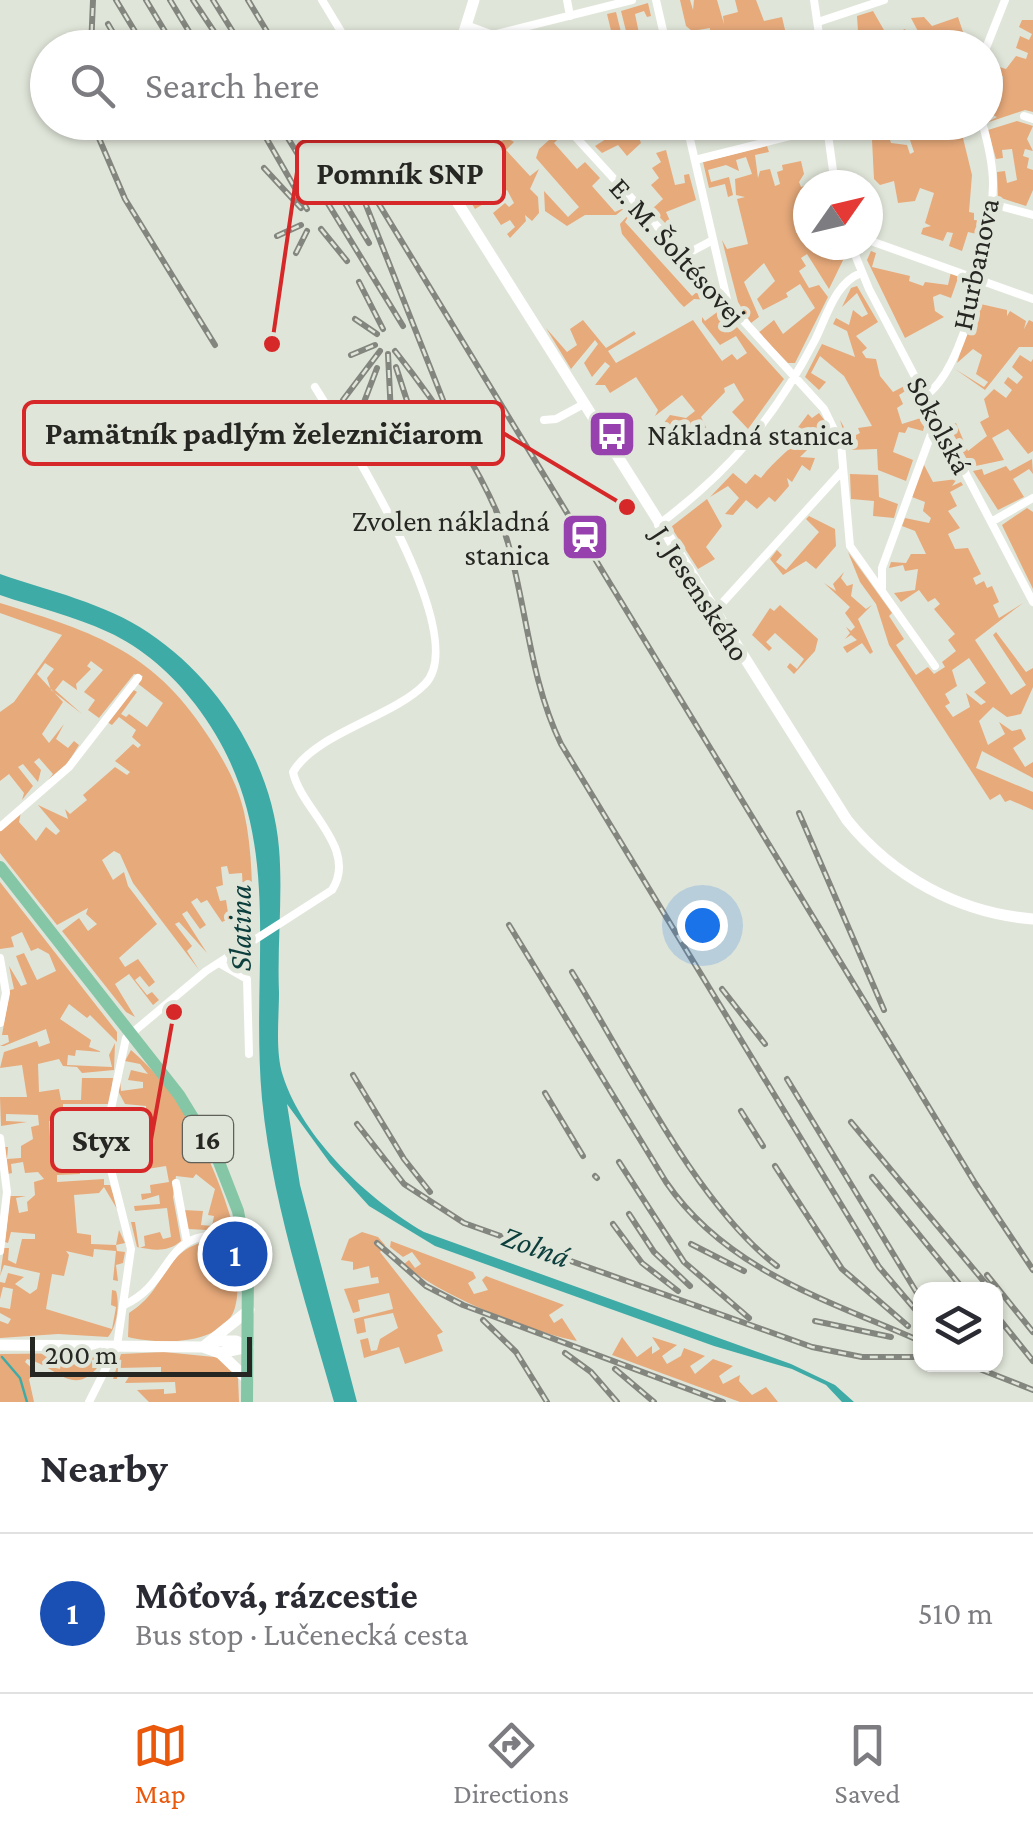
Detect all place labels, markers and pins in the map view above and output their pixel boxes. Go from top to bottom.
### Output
callout: Pomník SNP [297,141,504,203]
callout: Pamätník padlým železničiarom [24,402,503,464]
bus stop icon: Nákladná stanica [586,408,638,460]
place label: Nákladná stanica [647,418,854,451]
place label: Zvolen nákladná stanica [352,504,550,571]
station icon: Zvolen nákladná stanica [559,511,611,563]
callout: Styx [52,1109,151,1171]
pin: 1 [202,1216,268,1292]

